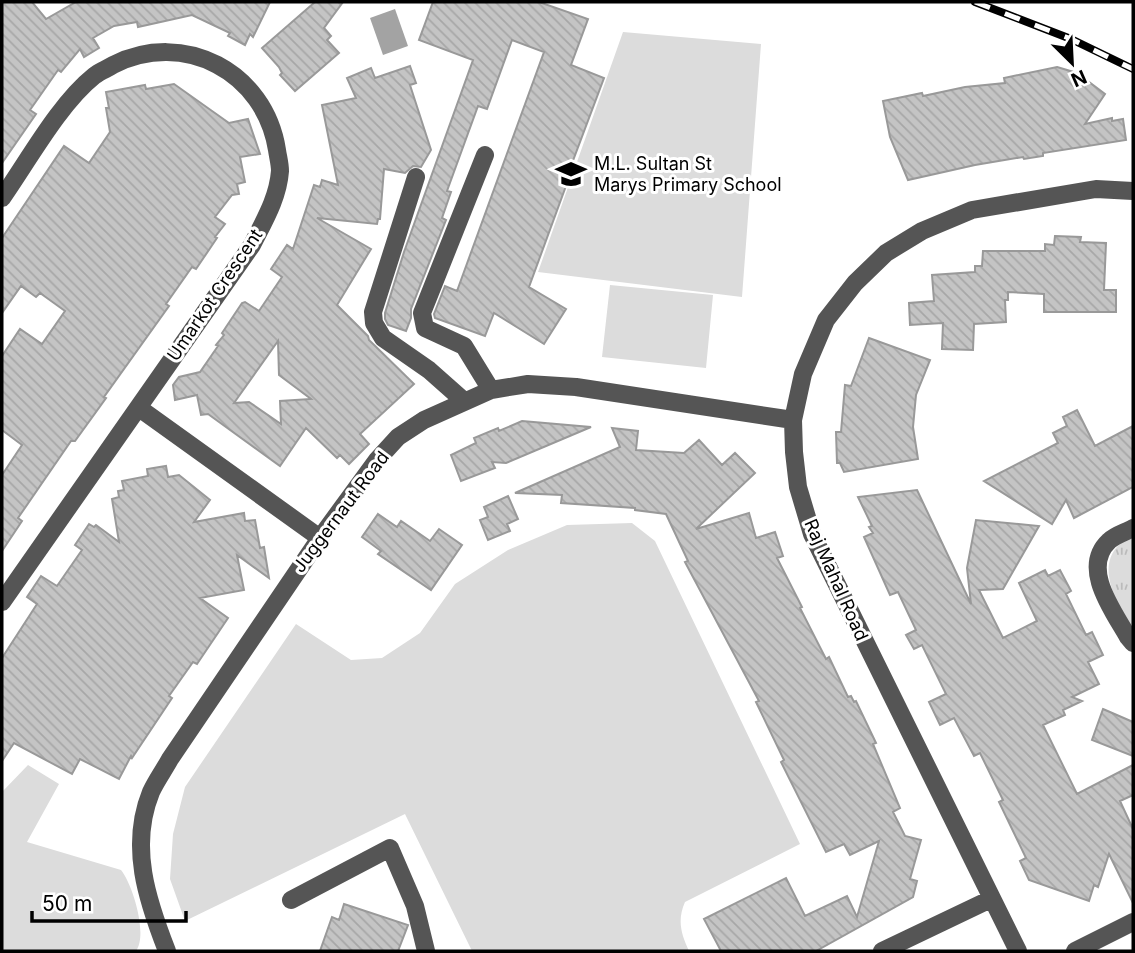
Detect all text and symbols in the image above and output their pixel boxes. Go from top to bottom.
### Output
north arrow [1037,28,1107,98]
text: N [1067,65,1090,92]
place label: M.L. Sultan St Marys Primary School [594,153,782,195]
school or university icon: M.L. Sultan St Marys Primary School [554,157,588,191]
street label: Umarkot Crescent [163,225,267,365]
street label: Juggernaut Road [288,447,393,576]
street label: Raj Mahal Road [800,516,873,644]
scale bar [32,880,186,924]
text: 50 m [42,891,92,916]

